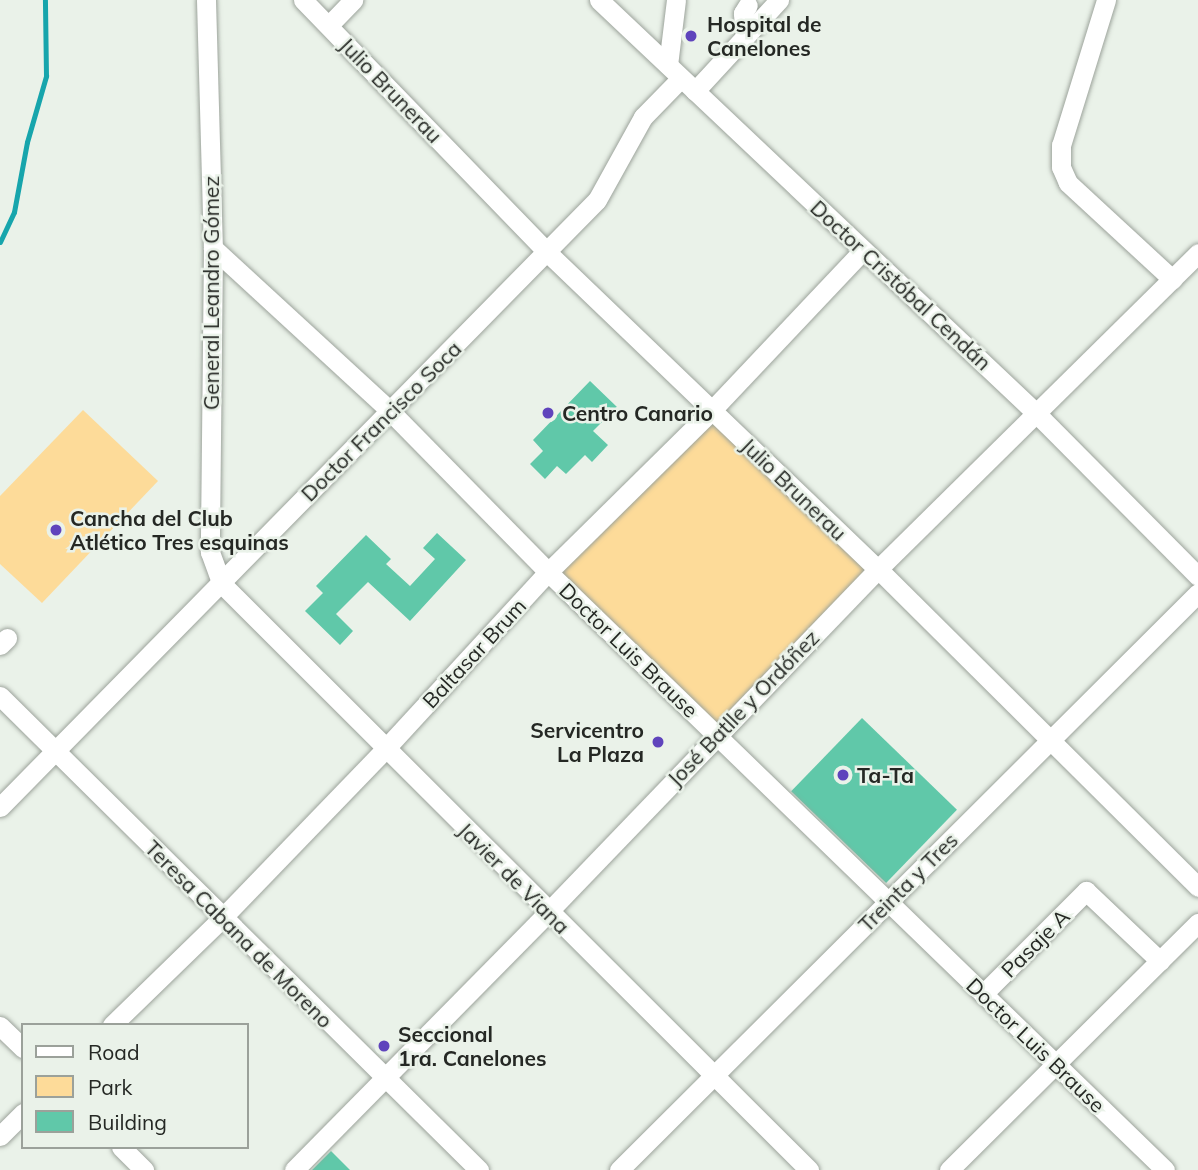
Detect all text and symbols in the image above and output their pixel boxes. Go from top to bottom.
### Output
place label: Hospital de Canelones [707,11,821,61]
marker: Hospital de Canelones [681,26,701,46]
street label: Julio Brunerau [335,32,447,148]
street label: General Leandro Gómez [198,176,224,410]
street label: Doctor Cristóbal Cendán [806,195,996,375]
street label: Doctor Francisco Soca [296,336,466,506]
place label: Centro Canario [562,400,713,426]
marker: Centro Canario [540,405,556,421]
street label: Julio Brunerau [736,433,852,545]
place label: Cancha del Club Atlético Tres esquinas [70,505,289,555]
marker: Cancha del Club Atlético Tres esquinas [48,522,64,538]
street label: Doctor Luis Brause [554,577,704,723]
street label: Baltasar Brum [417,593,531,713]
street label: José Batlle y Ordóñez [662,625,824,791]
place label: Servicentro La Plaza [530,717,644,767]
marker: Servicentro La Plaza [650,734,666,750]
place label: Ta-Ta [857,762,914,788]
marker: Ta-Ta [835,767,851,783]
street label: Javier de Viana [453,817,575,939]
street label: Treinta y Tres [853,827,963,937]
street label: Teresa Cabana de Moreno [140,835,338,1033]
street label: Pasaje A [996,904,1074,982]
street label: Doctor Luis Brause [961,972,1111,1118]
place label: Seccional 1ra. Canelones [398,1021,547,1071]
legend [21,1023,248,1149]
marker: Seccional 1ra. Canelones [376,1038,392,1054]
text: Road [88,1039,139,1065]
text: Park [88,1074,132,1100]
text: Building [88,1109,167,1135]

